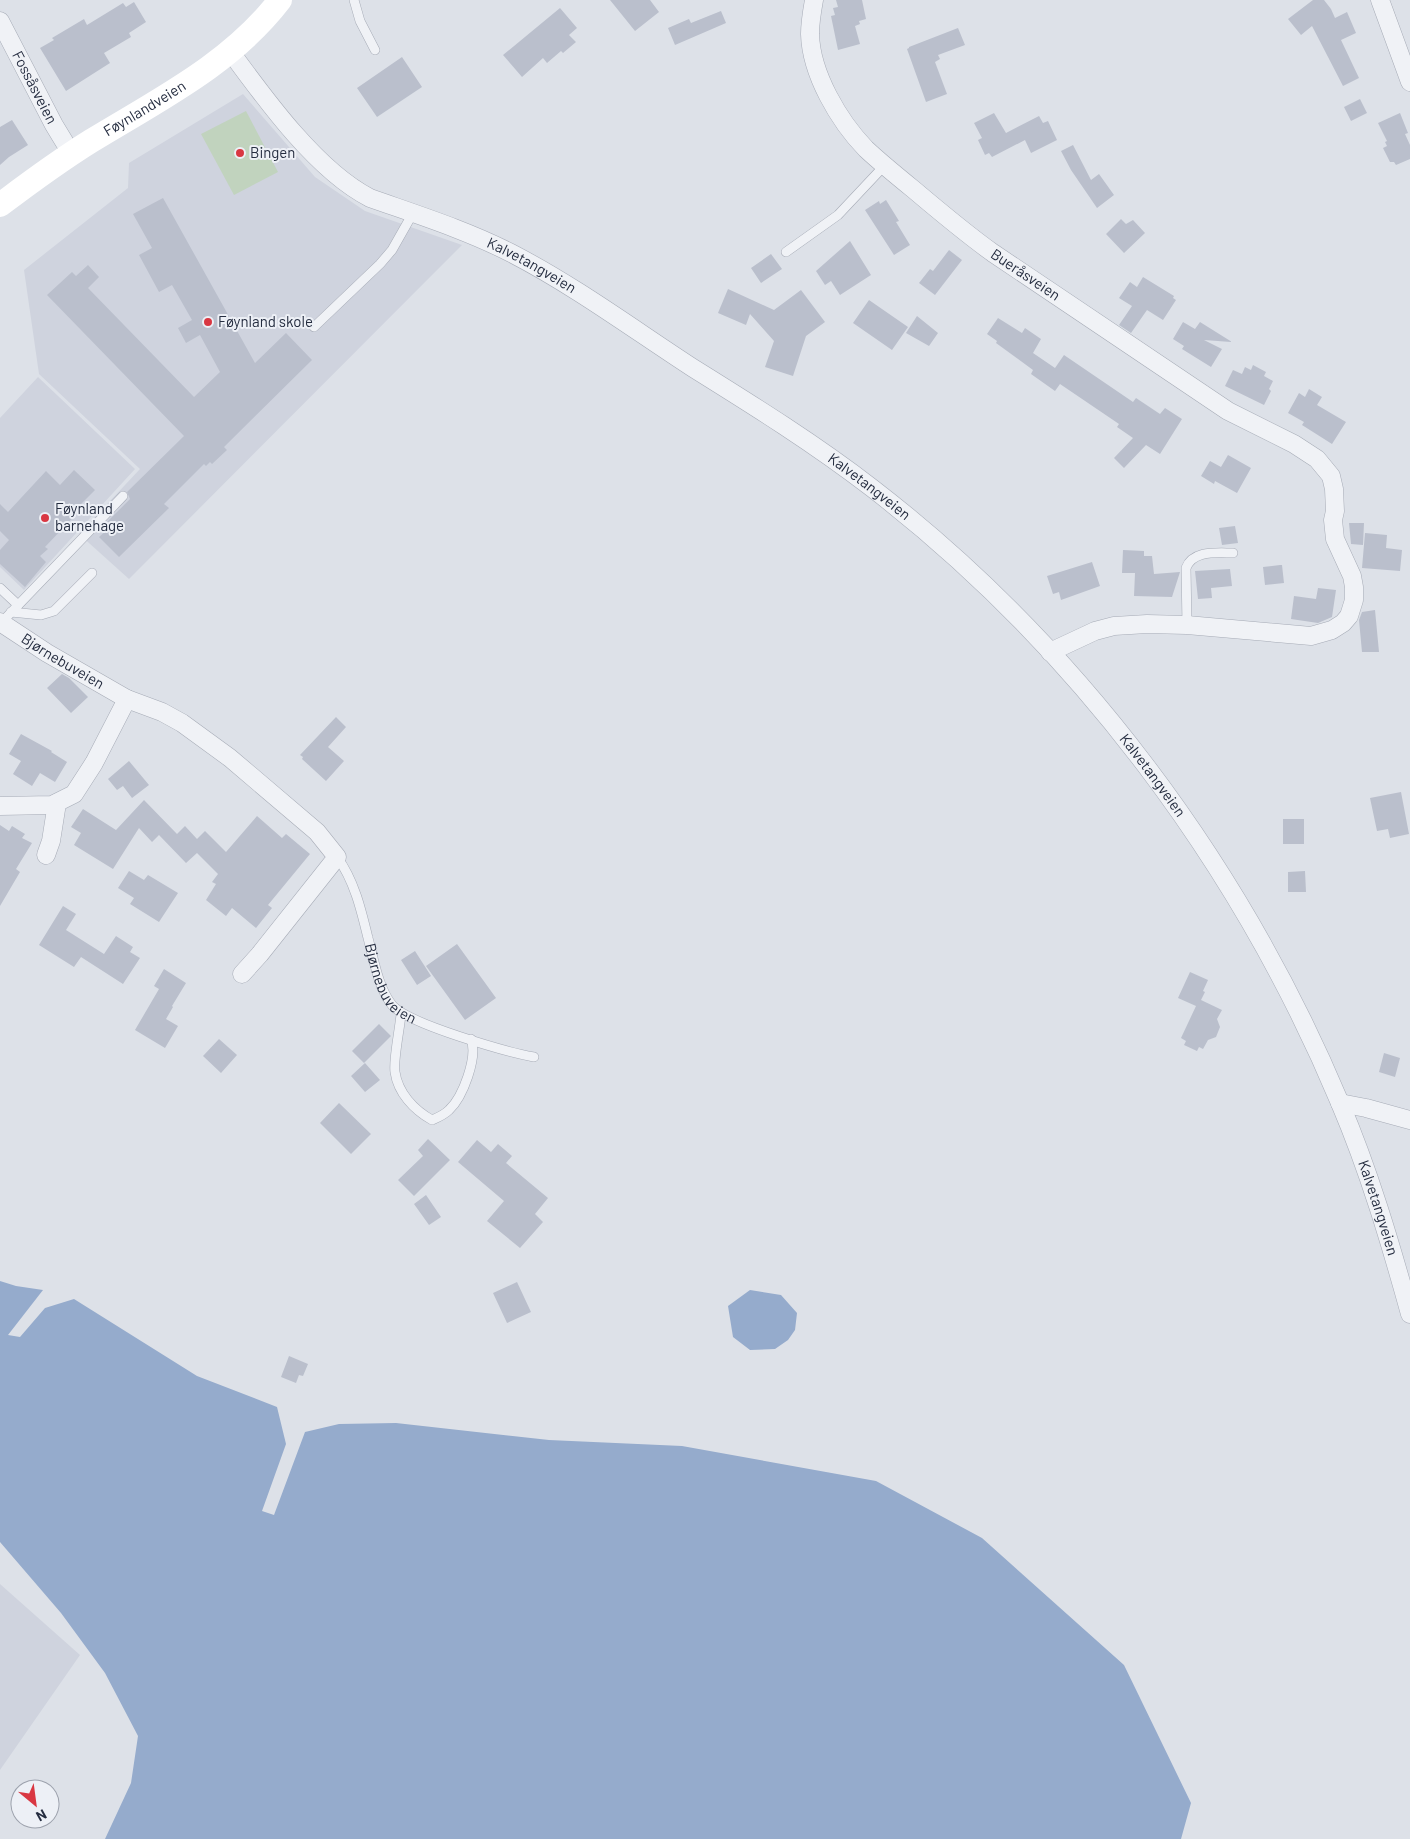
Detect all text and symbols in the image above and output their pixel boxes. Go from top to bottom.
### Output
street label: Fossåsveien [9,48,62,127]
street label: Føynlandveien [100,76,189,139]
place label: Bingen [250,143,295,161]
marker: Bingen [234,147,246,159]
street label: Kalvetangveien [485,233,580,296]
street label: Bueråsveien [988,244,1064,304]
place label: Føynland skole [218,312,313,330]
marker: Føynland skole [202,316,214,328]
street label: Kalvetangveien [825,449,915,523]
place label: Føynland barnehage [55,499,124,534]
marker: Føynland barnehage [39,512,51,524]
street label: Bjørnebuveien [18,629,108,692]
street label: Kalvetangveien [1116,730,1190,820]
street label: Bjørnebuveien [362,941,420,1027]
street label: Kalvetangveien [1355,1157,1403,1257]
north arrow [10,1779,60,1829]
text: N [33,1806,50,1825]

